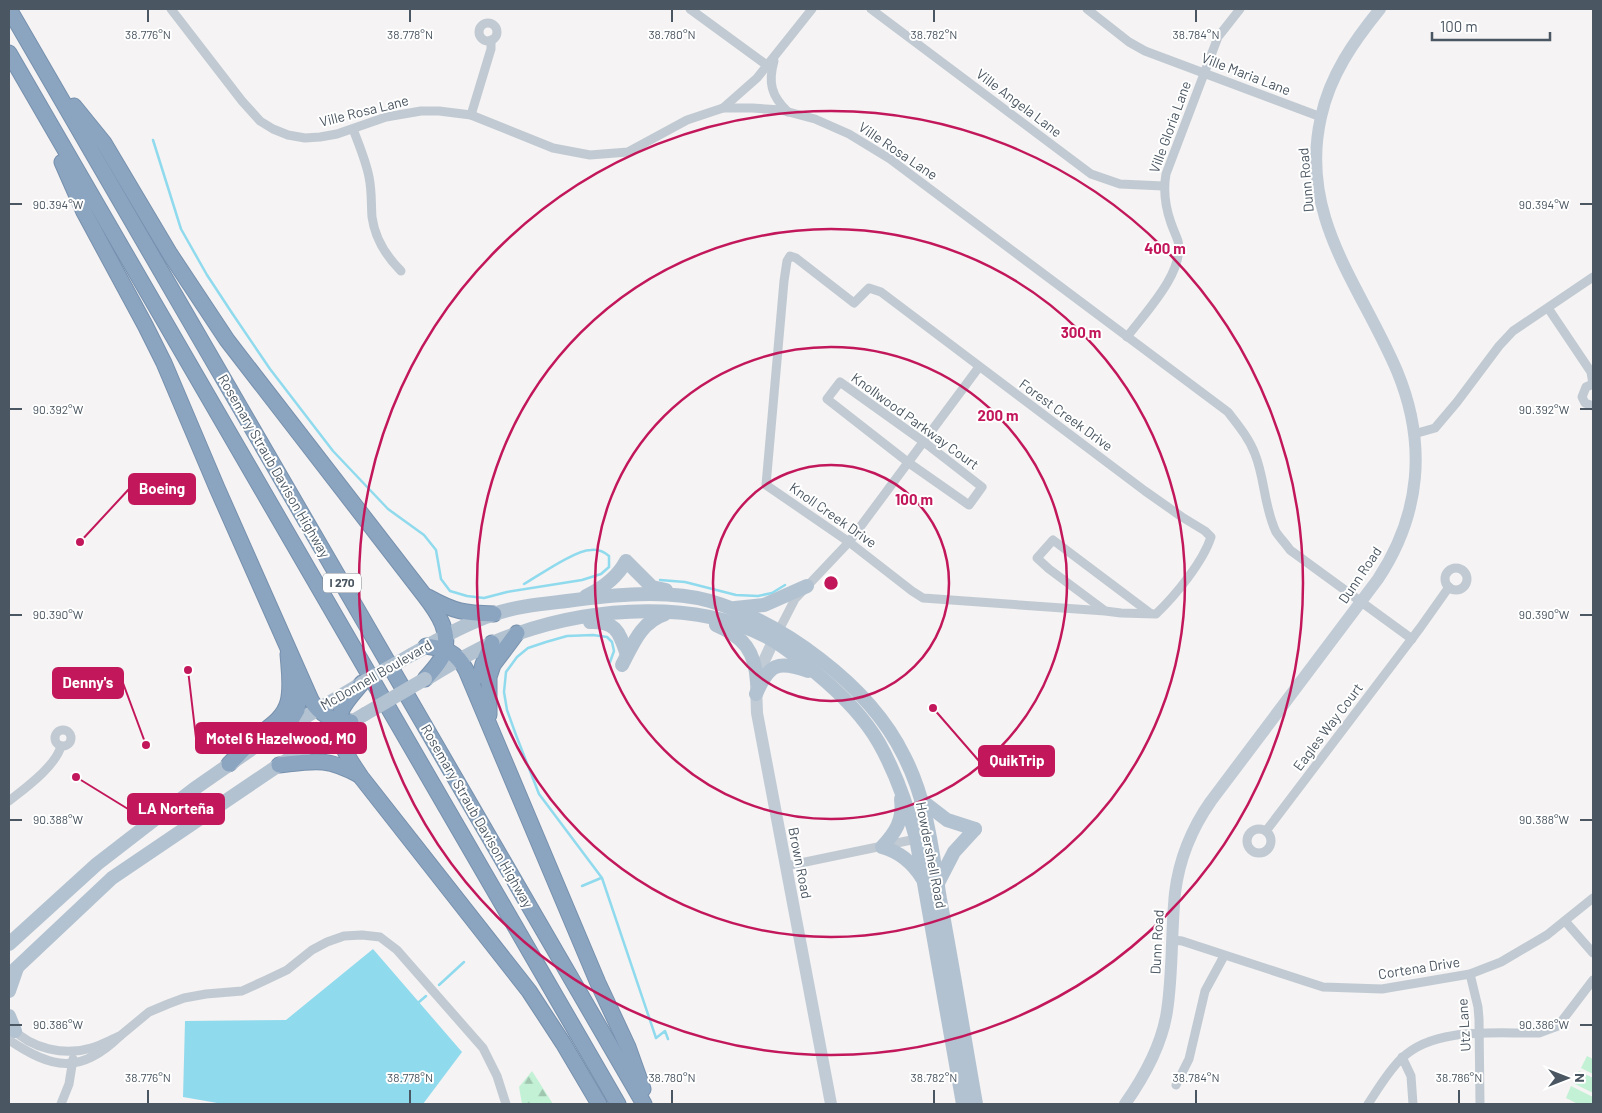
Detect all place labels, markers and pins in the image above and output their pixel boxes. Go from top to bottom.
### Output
callout: Boeing [129,474,195,504]
centre of rings [822,574,840,592]
callout: Denny's [53,668,123,698]
callout: Motel 6 Hazelwood, MO [196,723,366,753]
callout: QuikTrip [979,746,1054,776]
callout: LA Norteña [128,794,224,824]

